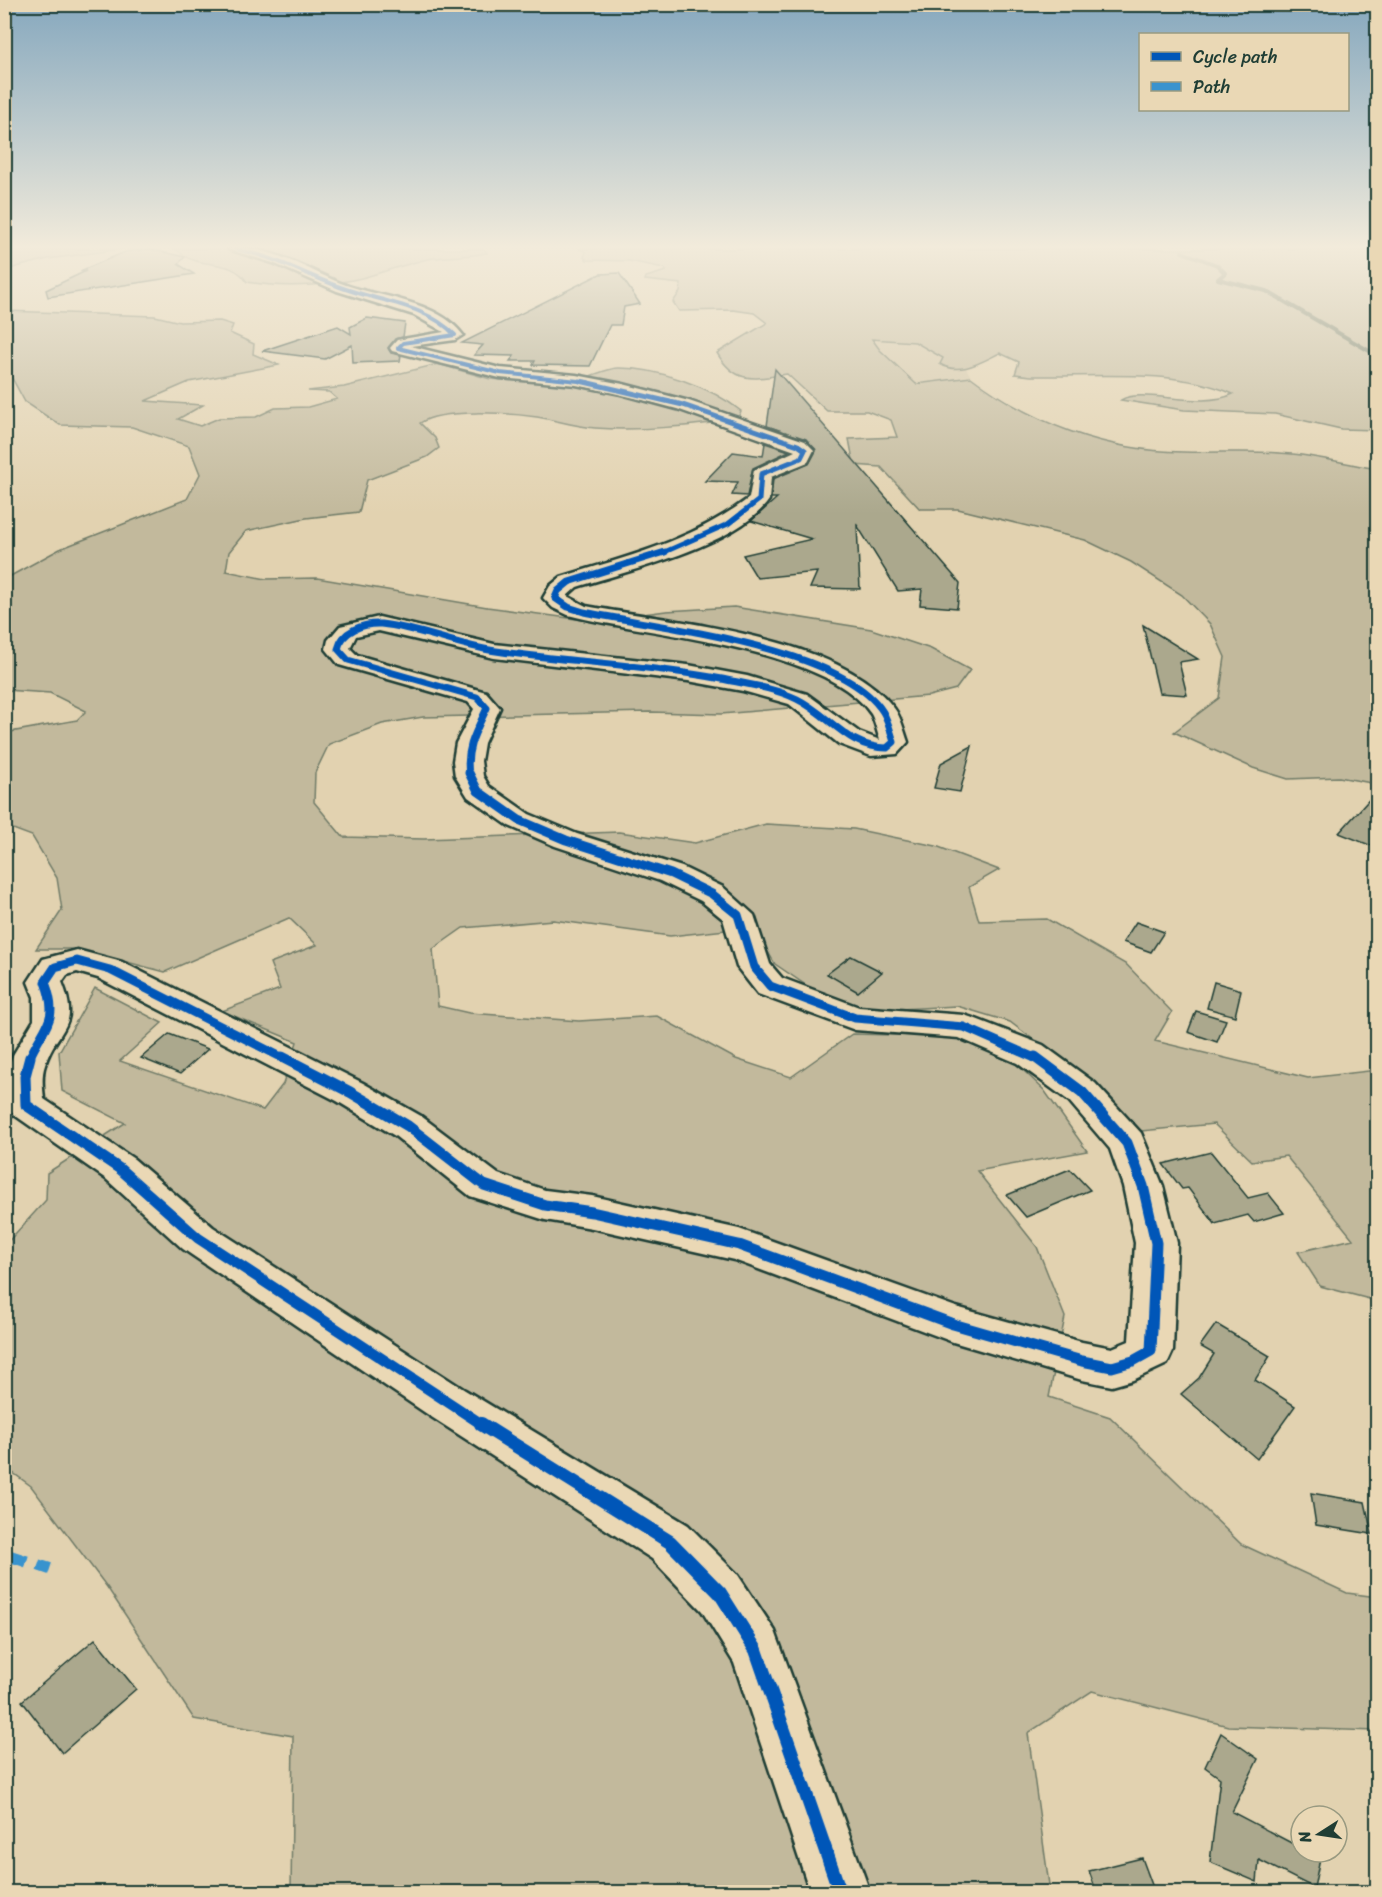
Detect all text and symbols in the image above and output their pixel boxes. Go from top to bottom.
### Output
legend [1139,33,1349,111]
text: Cycle path [1193,41,1277,73]
text: Path [1193,71,1230,103]
north arrow [1289,1804,1349,1864]
text: N [1289,1828,1320,1846]

